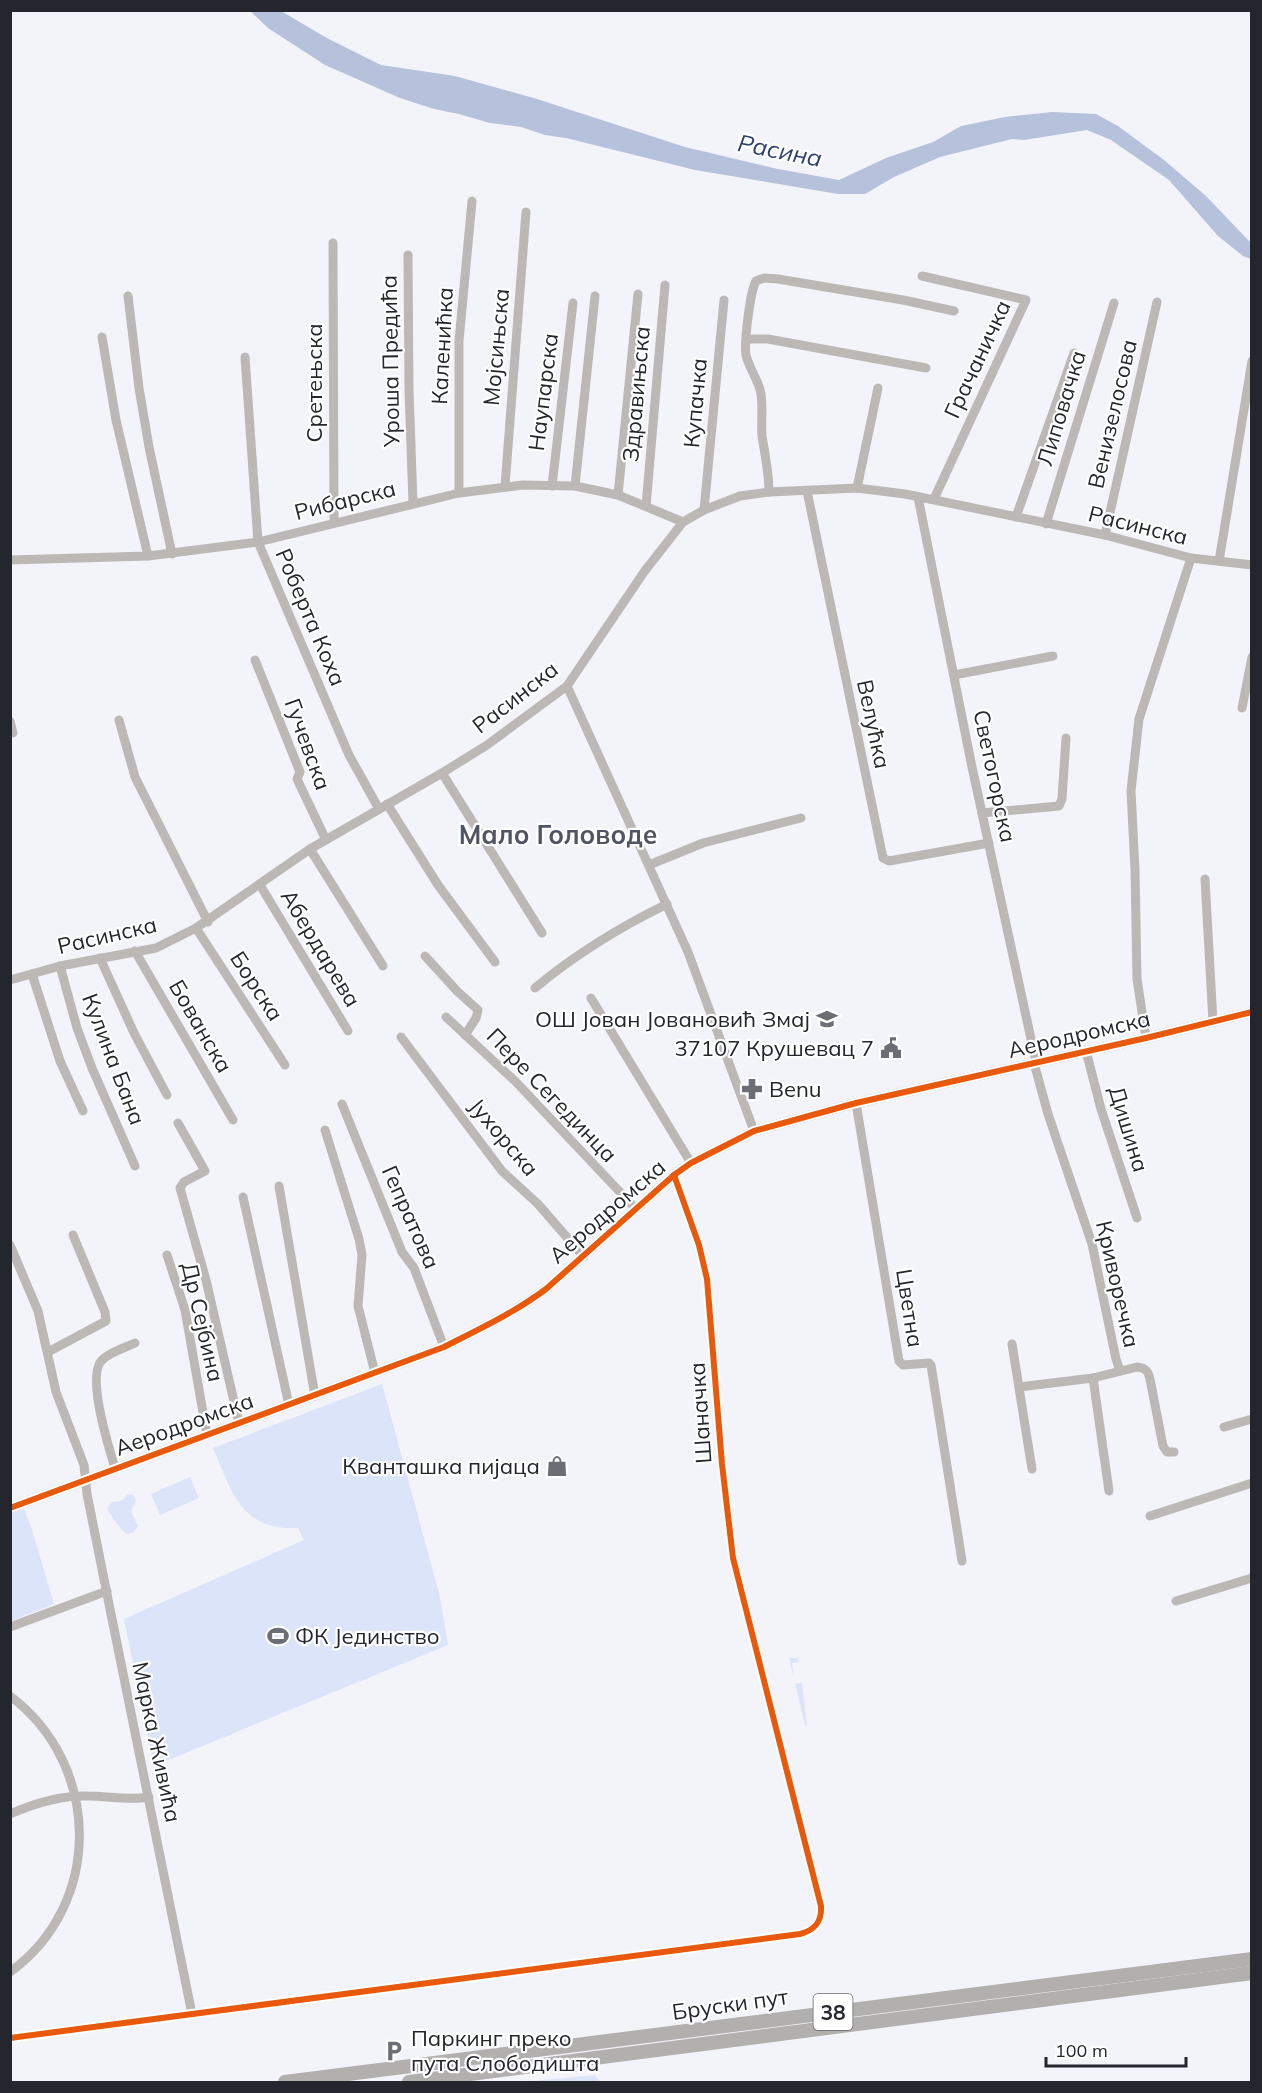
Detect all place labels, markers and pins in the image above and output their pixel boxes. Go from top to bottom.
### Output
place label: ОШ Јован Јовановић Змај [535,1005,810,1033]
school or university icon: ОШ Јован Јовановић Змај [815,1007,839,1031]
place label: 37107 Крушевац 7 [674,1034,874,1062]
public building icon: 37107 Крушевац 7 [879,1036,903,1060]
place label: Benu [769,1075,822,1103]
pharmacy icon: Benu [740,1077,764,1101]
place label: Кванташка пијаца [342,1452,540,1480]
shop icon: Кванташка пијаца [545,1454,569,1478]
place label: ФК Јединство [295,1622,440,1650]
sports icon: ФК Јединство [266,1624,290,1648]
place label: Паркинг преко пута Слободишта [411,2024,599,2077]
parking icon: Паркинг преко пута Слободишта [382,2039,406,2063]

